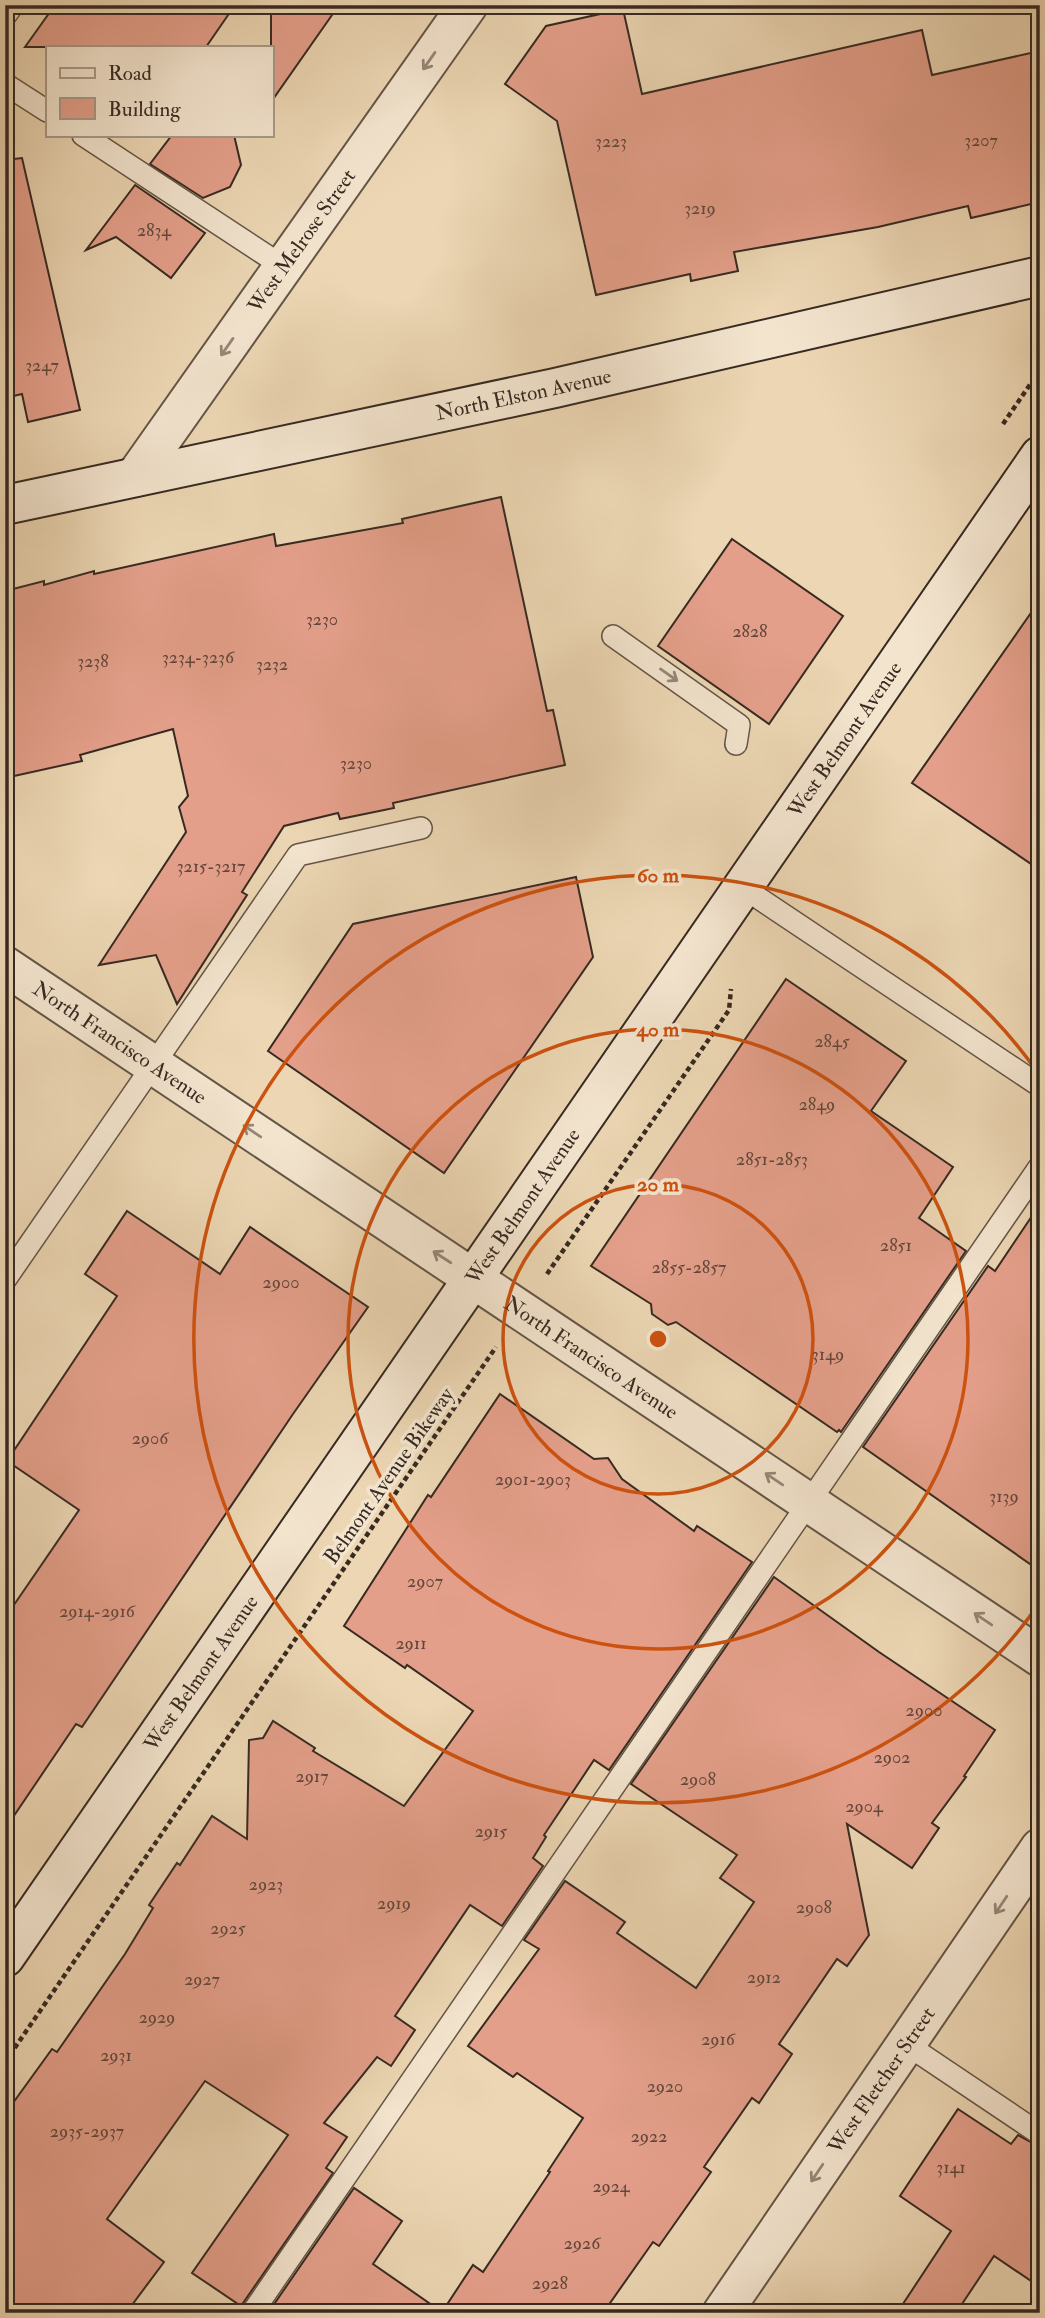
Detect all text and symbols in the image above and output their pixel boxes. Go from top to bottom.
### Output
legend [46,46,273,136]
one-way arrow [422,51,436,70]
text: Road [108,60,153,87]
text: Building [108,96,181,123]
house number: 3207 [964,129,998,152]
house number: 3223 [595,130,627,153]
street label: West Melrose Street [241,164,362,319]
house number: 3219 [684,197,716,220]
house number: 2834 [137,219,172,242]
one-way arrow [220,337,234,356]
house number: 3247 [25,354,59,377]
street label: North Elston Avenue [433,362,614,427]
house number: 3230 [306,608,338,631]
house number: 2828 [732,620,768,643]
house number: 3234-3236 [162,646,235,669]
house number: 3238 [77,650,109,673]
house number: 3232 [256,653,288,676]
street label: West Belmont Avenue [781,656,908,824]
one-way arrow [659,668,678,682]
house number: 3230 [340,752,372,775]
house number: 3215-3217 [177,855,245,878]
text: 60 m [637,862,680,889]
street label: North Francisco Avenue [28,975,212,1110]
text: 40 m [636,1016,680,1043]
house number: 2845 [814,1030,850,1053]
house number: 2849 [799,1093,835,1116]
street label: West Belmont Avenue [459,1123,586,1290]
one-way arrow [243,1124,263,1138]
house number: 2851-2853 [736,1148,808,1171]
text: 20 m [637,1171,680,1198]
house number: 2851 [880,1234,912,1257]
one-way arrow [433,1250,452,1264]
house number: 2855-2857 [652,1256,726,1279]
house number: 2900 [263,1271,299,1294]
street label: North Francisco Avenue [499,1290,684,1425]
centre of rings [646,1327,670,1351]
house number: 3149 [812,1343,844,1366]
street label: Belmont Avenue Bikeway [318,1382,461,1570]
house number: 2906 [132,1427,169,1450]
house number: 2901-2903 [495,1468,571,1491]
one-way arrow [764,1471,784,1485]
house number: 3139 [989,1485,1019,1508]
house number: 2907 [407,1570,443,1593]
street label: West Belmont Avenue [137,1589,264,1757]
house number: 2914-2916 [59,1600,136,1623]
one-way arrow [974,1612,993,1626]
house number: 2911 [395,1632,427,1655]
house number: 2900 [906,1699,942,1722]
house number: 2902 [874,1746,910,1769]
house number: 2917 [296,1765,328,1788]
house number: 2908 [680,1768,716,1791]
house number: 2904 [845,1795,884,1818]
house number: 2915 [475,1820,507,1843]
house number: 2923 [249,1873,283,1896]
house number: 2919 [377,1892,411,1915]
one-way arrow [994,1895,1008,1914]
house number: 2908 [796,1896,832,1919]
house number: 2925 [210,1917,246,1940]
house number: 2912 [747,1966,781,1989]
house number: 2927 [184,1968,220,1991]
street label: West Fletcher Street [821,2001,941,2160]
house number: 2929 [139,2006,175,2029]
house number: 2916 [701,2028,736,2051]
house number: 2931 [100,2044,132,2067]
house number: 2920 [647,2075,683,2098]
house number: 2935-2937 [50,2120,124,2143]
house number: 2922 [631,2125,667,2148]
house number: 3141 [936,2156,966,2179]
one-way arrow [810,2163,824,2182]
house number: 2924 [592,2175,631,2198]
house number: 2926 [564,2232,601,2255]
house number: 2928 [532,2272,568,2295]

